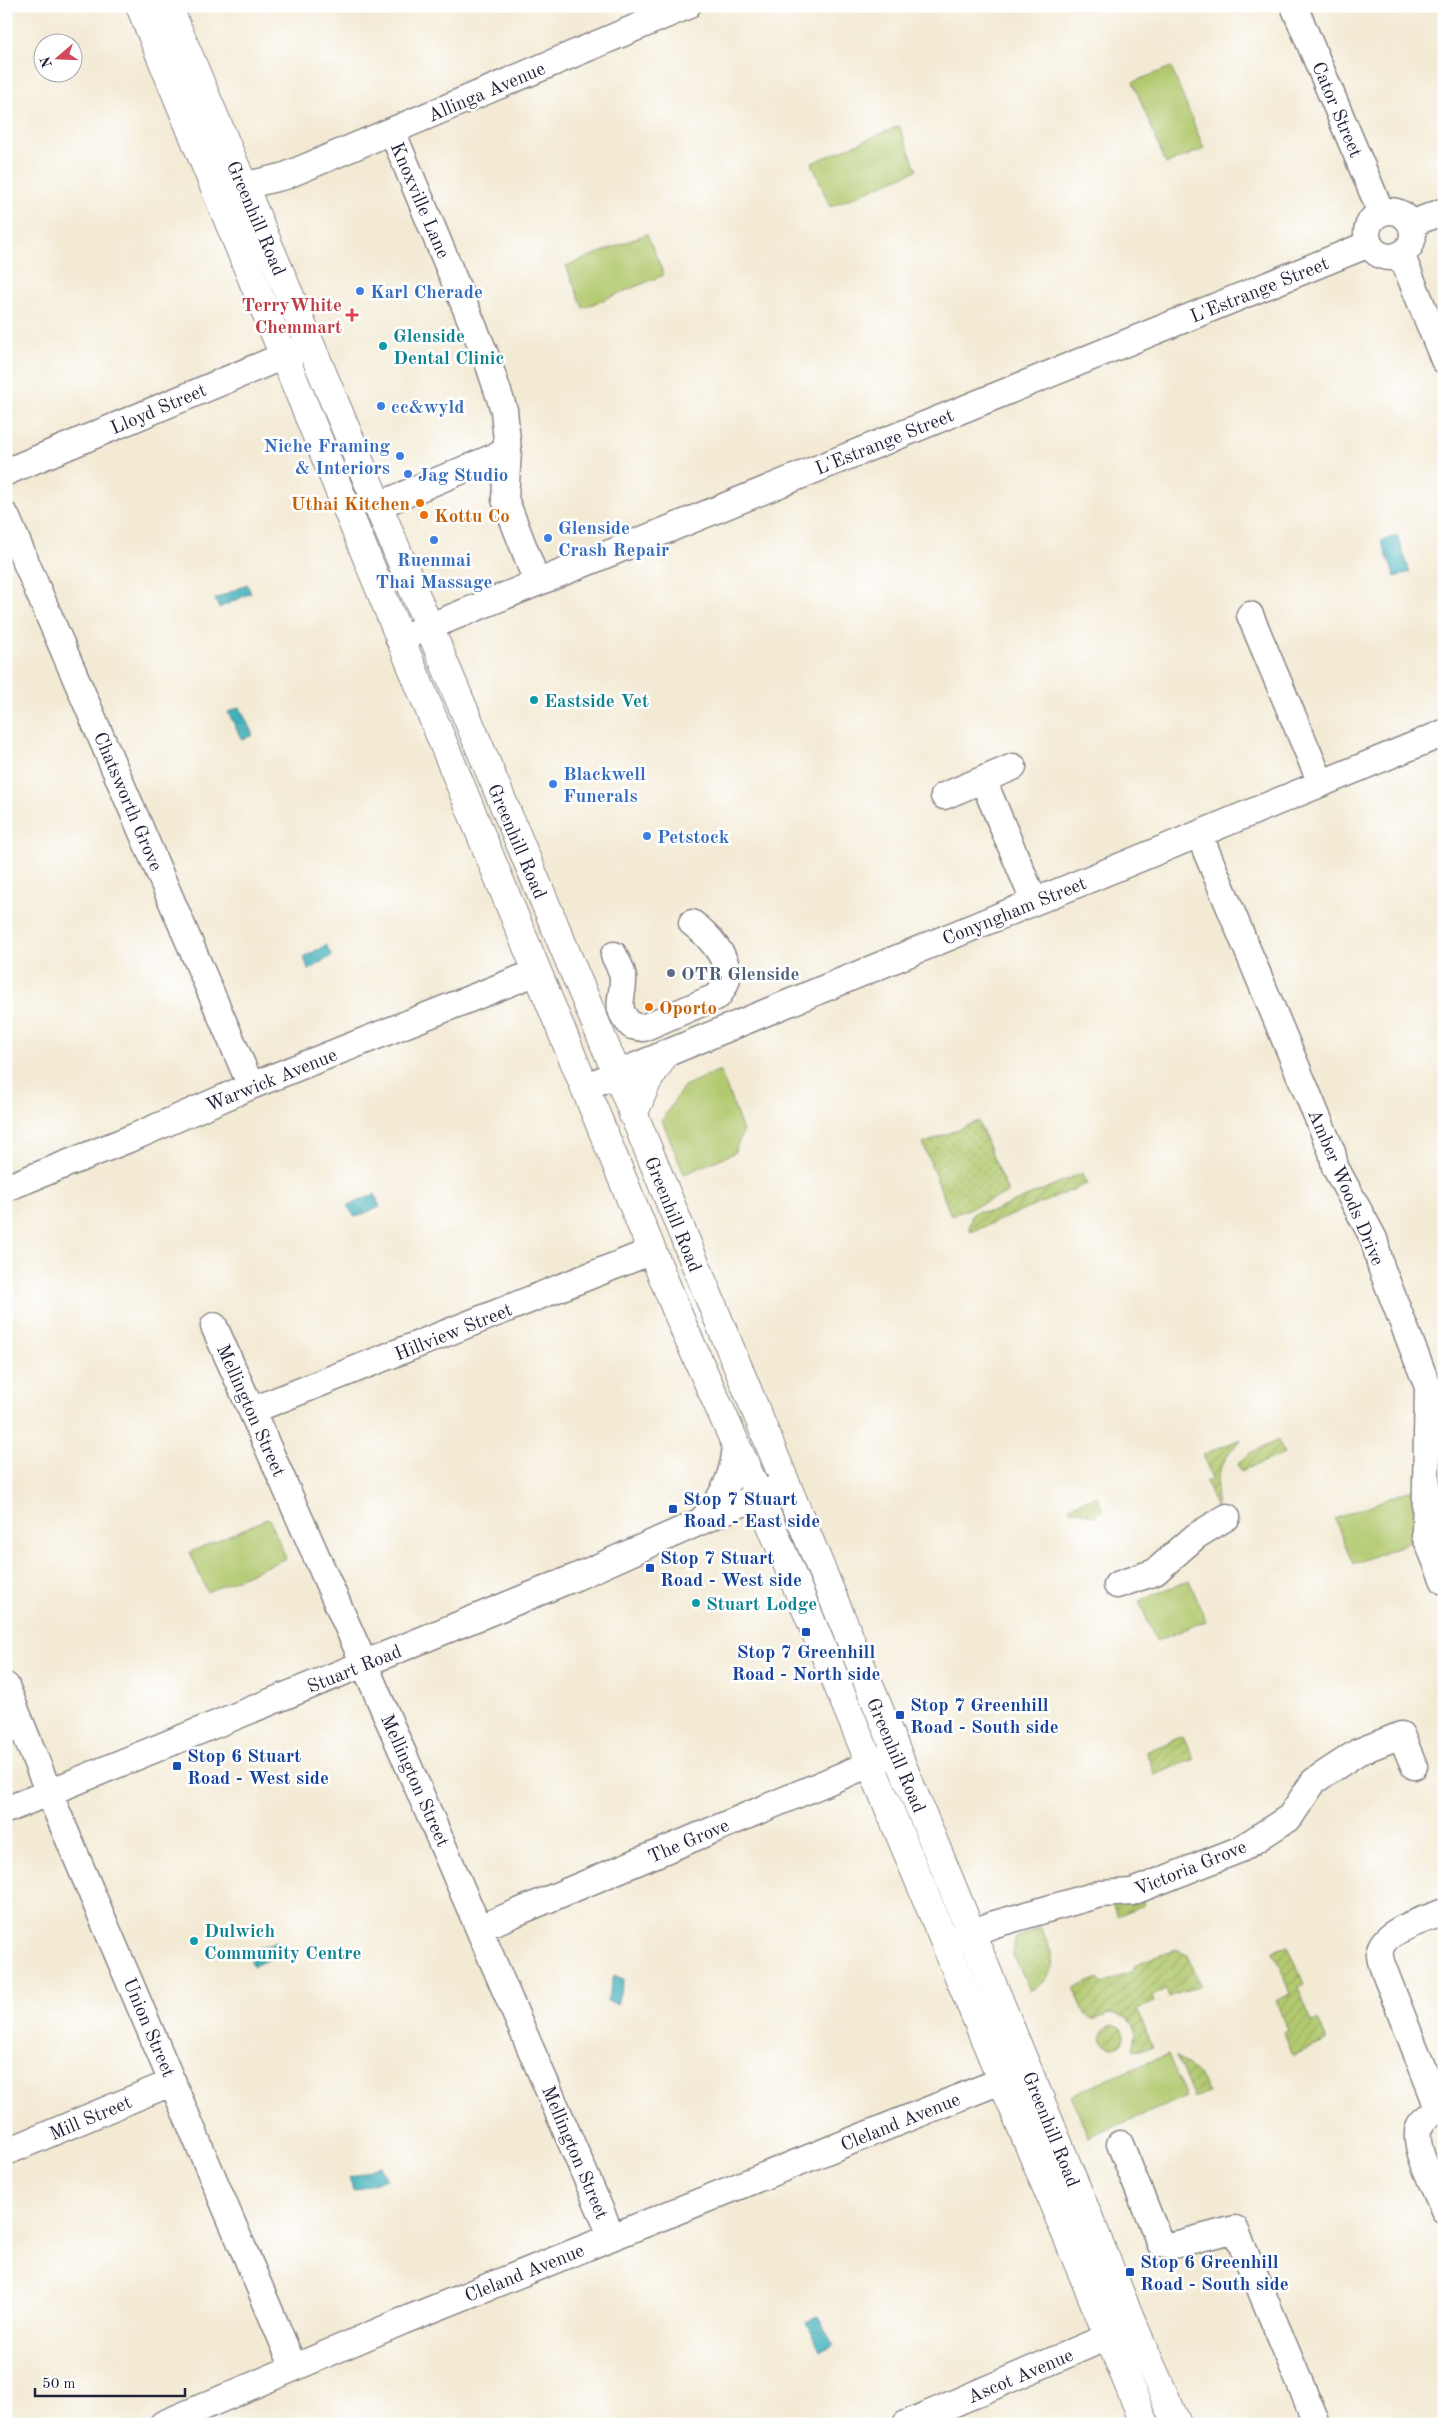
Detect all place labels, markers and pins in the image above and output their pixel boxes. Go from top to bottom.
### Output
place label: Karl Cherade [370,284,483,303]
marker: Karl Cherade [354,285,366,297]
place label: TerryWhite Chemmart [242,297,342,338]
marker: TerryWhite Chemmart [346,309,358,321]
place label: Glenside Dental Clinic [393,328,504,369]
marker: Glenside Dental Clinic [377,340,389,352]
place label: cc&wyld [391,399,465,418]
marker: cc&wyld [375,400,387,412]
place label: Niche Framing & Interiors [263,438,390,479]
marker: Niche Framing & Interiors [394,450,406,462]
place label: Jag Studio [418,467,508,486]
marker: Jag Studio [402,468,414,480]
place label: Uthai Kitchen [291,496,410,515]
marker: Uthai Kitchen [414,497,426,509]
place label: Kottu Co [434,508,510,527]
marker: Kottu Co [418,509,430,521]
place label: Glenside Crash Repair [558,520,669,561]
marker: Glenside Crash Repair [542,532,554,544]
marker: Ruenmai Thai Massage [428,534,440,546]
place label: Ruenmai Thai Massage [376,552,492,593]
place label: Eastside Vet [544,693,649,712]
marker: Eastside Vet [528,694,540,706]
place label: Blackwell Funerals [563,766,646,807]
marker: Blackwell Funerals [547,778,559,790]
place label: Petstock [657,829,730,848]
marker: Petstock [641,830,653,842]
place label: OTR Glenside [681,966,799,985]
marker: OTR Glenside [665,967,677,979]
place label: Oporto [659,1000,717,1019]
marker: Oporto [643,1001,655,1013]
place label: Stop 7 Stuart Road - East side [683,1491,820,1532]
marker: Stop 7 Stuart Road - East side [667,1503,679,1515]
place label: Stop 7 Stuart Road - West side [660,1550,802,1591]
marker: Stop 7 Stuart Road - West side [644,1562,656,1574]
place label: Stuart Lodge [706,1596,817,1615]
marker: Stuart Lodge [690,1597,702,1609]
marker: Stop 7 Greenhill Road - North side [800,1626,812,1638]
place label: Stop 7 Greenhill Road - North side [731,1644,881,1685]
place label: Stop 7 Greenhill Road - South side [910,1697,1059,1738]
marker: Stop 7 Greenhill Road - South side [894,1709,906,1721]
place label: Stop 6 Stuart Road - West side [187,1748,329,1789]
marker: Stop 6 Stuart Road - West side [171,1760,183,1772]
place label: Dulwich Community Centre [204,1923,362,1964]
marker: Dulwich Community Centre [188,1935,200,1947]
place label: Stop 6 Greenhill Road - South side [1140,2254,1289,2295]
marker: Stop 6 Greenhill Road - South side [1124,2266,1136,2278]

